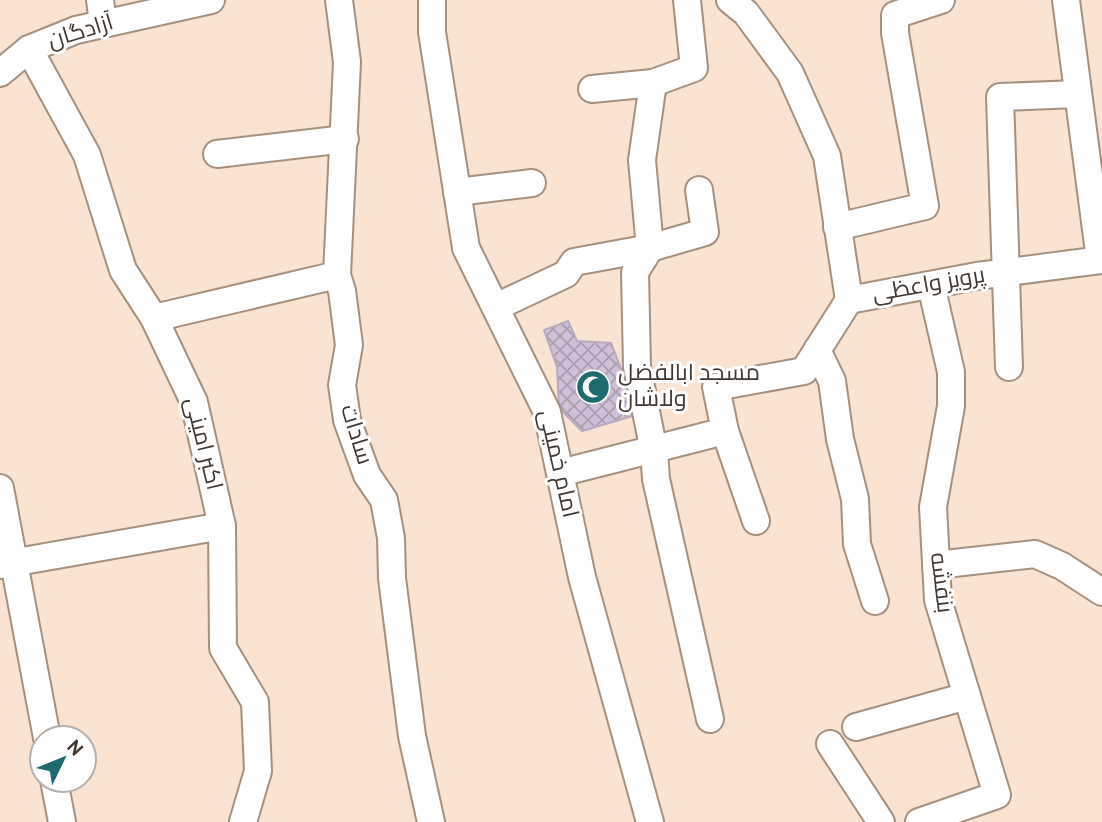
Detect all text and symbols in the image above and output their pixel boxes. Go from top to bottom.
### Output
street label: آزادگان [45,9,117,57]
street label: پرویز واعظی [870,262,988,310]
place label: مسجد ابالفضل ولاشان [618,360,760,415]
mosque icon: مسجد ابالفضل ولاشان [574,368,612,406]
street label: اکبر امينی [177,395,227,493]
street label: سادات [332,401,378,469]
street label: امام خمینی [531,407,583,521]
street label: بنفشه [922,551,958,615]
north arrow [28,724,98,794]
text: N [61,736,87,762]

